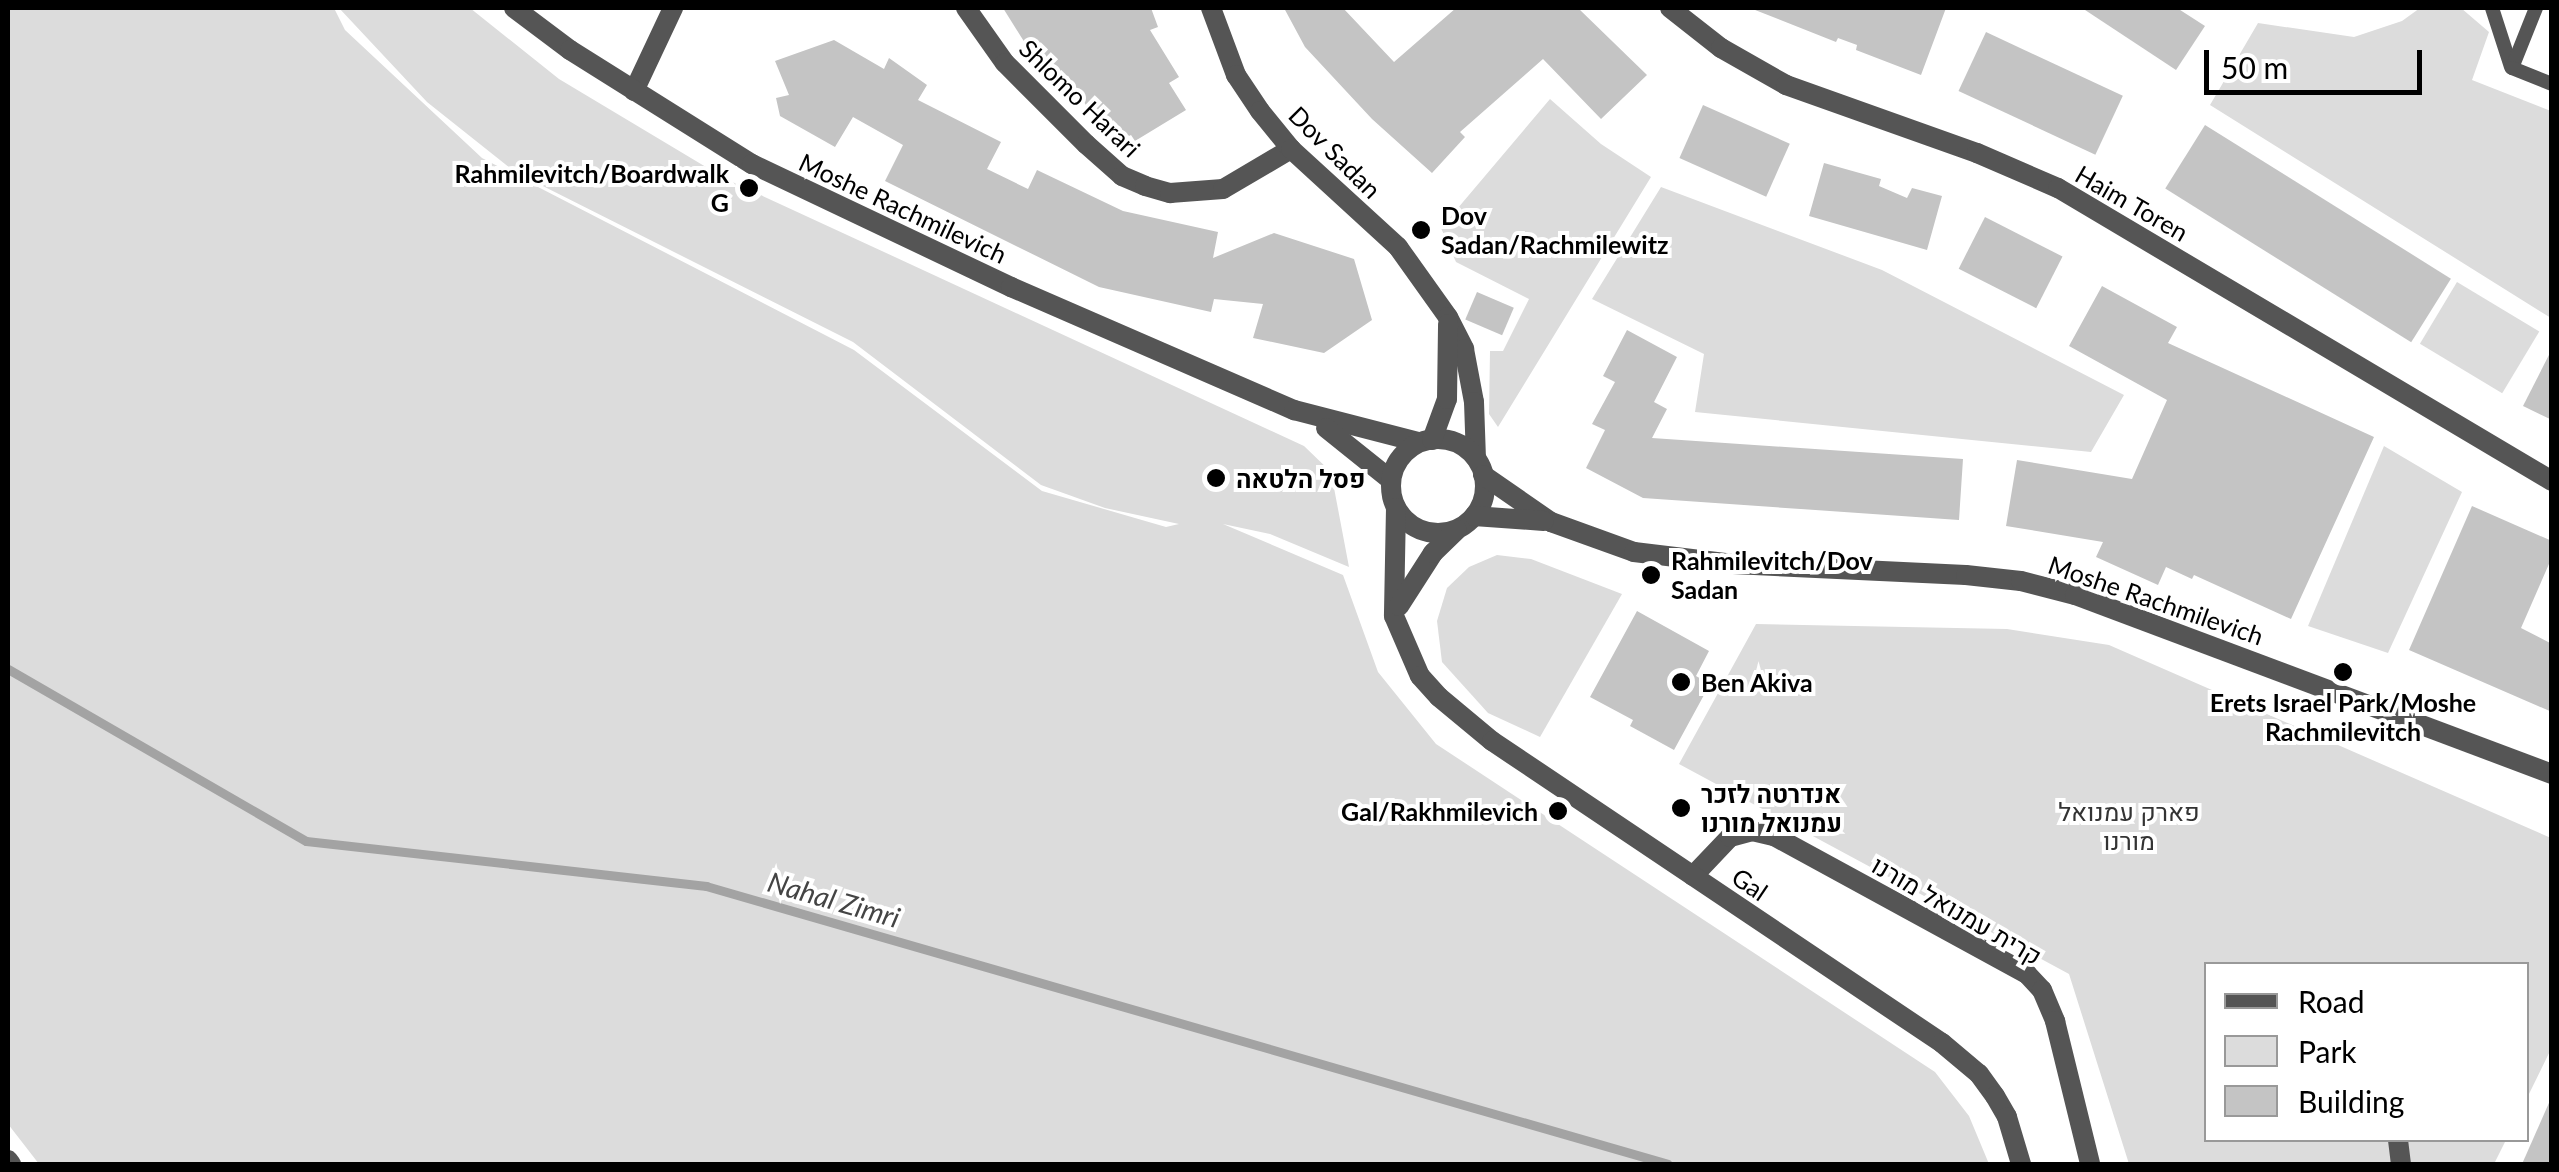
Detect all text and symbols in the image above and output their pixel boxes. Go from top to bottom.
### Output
scale bar [2209,30,2426,92]
street label: Shlomo Harari [1013,33,1147,163]
text: 50 m [2221,49,2288,85]
street label: Dov Sadan [1283,100,1387,204]
street label: Moshe Rachmilevich [795,147,1011,269]
place label: Rahmilevitch/Boardwalk G [455,159,729,218]
street label: Haim Toren [2070,159,2194,247]
marker: Rahmilevitch/Boardwalk G [738,177,760,199]
place label: Dov Sadan/Rachmilewitz [1441,201,1668,260]
marker: Dov Sadan/Rachmilewitz [1410,219,1432,241]
place label: פסל הלטאה [1236,463,1365,493]
marker: פסל הלטאה [1205,467,1227,489]
place label: Rahmilevitch/Dov Sadan [1671,546,1873,605]
street label: Moshe Rachmilevich [2045,549,2267,651]
marker: Rahmilevitch/Dov Sadan [1640,564,1662,586]
marker: Erets Israel Park/Moshe Rachmilevitch [2332,661,2354,683]
place label: Ben Akiva [1701,667,1813,697]
marker: Ben Akiva [1670,671,1692,693]
place label: Erets Israel Park/Moshe Rachmilevitch [2210,688,2476,747]
place label: אנדרטה לזכר עמנואל מורנו [1701,779,1842,838]
place label: Gal/Rakhmilevich [1341,796,1538,826]
marker: אנדרטה לזכר עמנואל מורנו [1670,797,1692,819]
park label: פארק עמנואל מורנו [2058,797,2200,856]
marker: Gal/Rakhmilevich [1547,800,1569,822]
street label: קרית עמנואל מורנו [1867,849,2047,971]
street label: Gal [1726,861,1774,907]
water label: Nahal Zimri [764,864,904,934]
legend [2204,962,2529,1142]
text: Road [2298,983,2365,1019]
text: Park [2298,1033,2357,1069]
text: Building [2298,1083,2404,1119]

